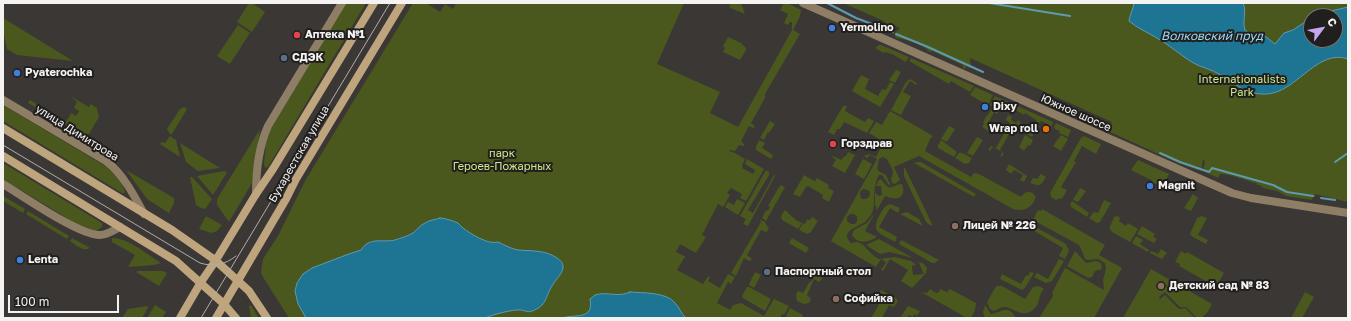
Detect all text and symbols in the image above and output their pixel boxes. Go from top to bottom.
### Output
north arrow [1303,8,1343,48]
text: С [1325,15,1340,29]
place label: Yermolino [840,21,894,35]
marker: Yermolino [827,23,837,33]
place label: Аптека №1 [305,28,365,42]
water label: Волковский пруд [1161,29,1263,43]
marker: Аптека №1 [292,30,302,40]
place label: СДЭК [292,51,324,65]
marker: СДЭК [279,53,289,63]
place label: Pyaterochka [25,66,92,80]
marker: Pyaterochka [12,68,22,78]
park label: Internationalists Park [1198,73,1286,99]
street label: Южное шоссе [1039,92,1113,134]
place label: Dixy [993,100,1017,114]
street label: улица Димитрова [33,102,121,164]
marker: Dixy [980,102,990,112]
street label: Бухарестская улица [266,103,332,205]
place label: Wrap roll [989,122,1038,136]
marker: Wrap roll [1041,124,1051,134]
place label: Горздрав [841,137,892,151]
marker: Горздрав [828,139,838,149]
park label: парк Героев-Пожарных [453,147,551,173]
place label: Magnit [1158,179,1195,193]
marker: Magnit [1145,181,1155,191]
place label: Лицей № 226 [963,219,1036,233]
marker: Лицей № 226 [950,221,960,231]
place label: Lenta [28,253,58,267]
marker: Lenta [15,255,25,265]
place label: Паспортный стол [775,265,871,279]
marker: Паспортный стол [762,267,772,277]
place label: Детский сад № 83 [1169,279,1269,293]
marker: Детский сад № 83 [1156,281,1166,291]
scale bar [10,287,121,313]
place label: Софийка [844,292,893,306]
text: 100 m [15,294,49,309]
marker: Софийка [831,294,841,304]

